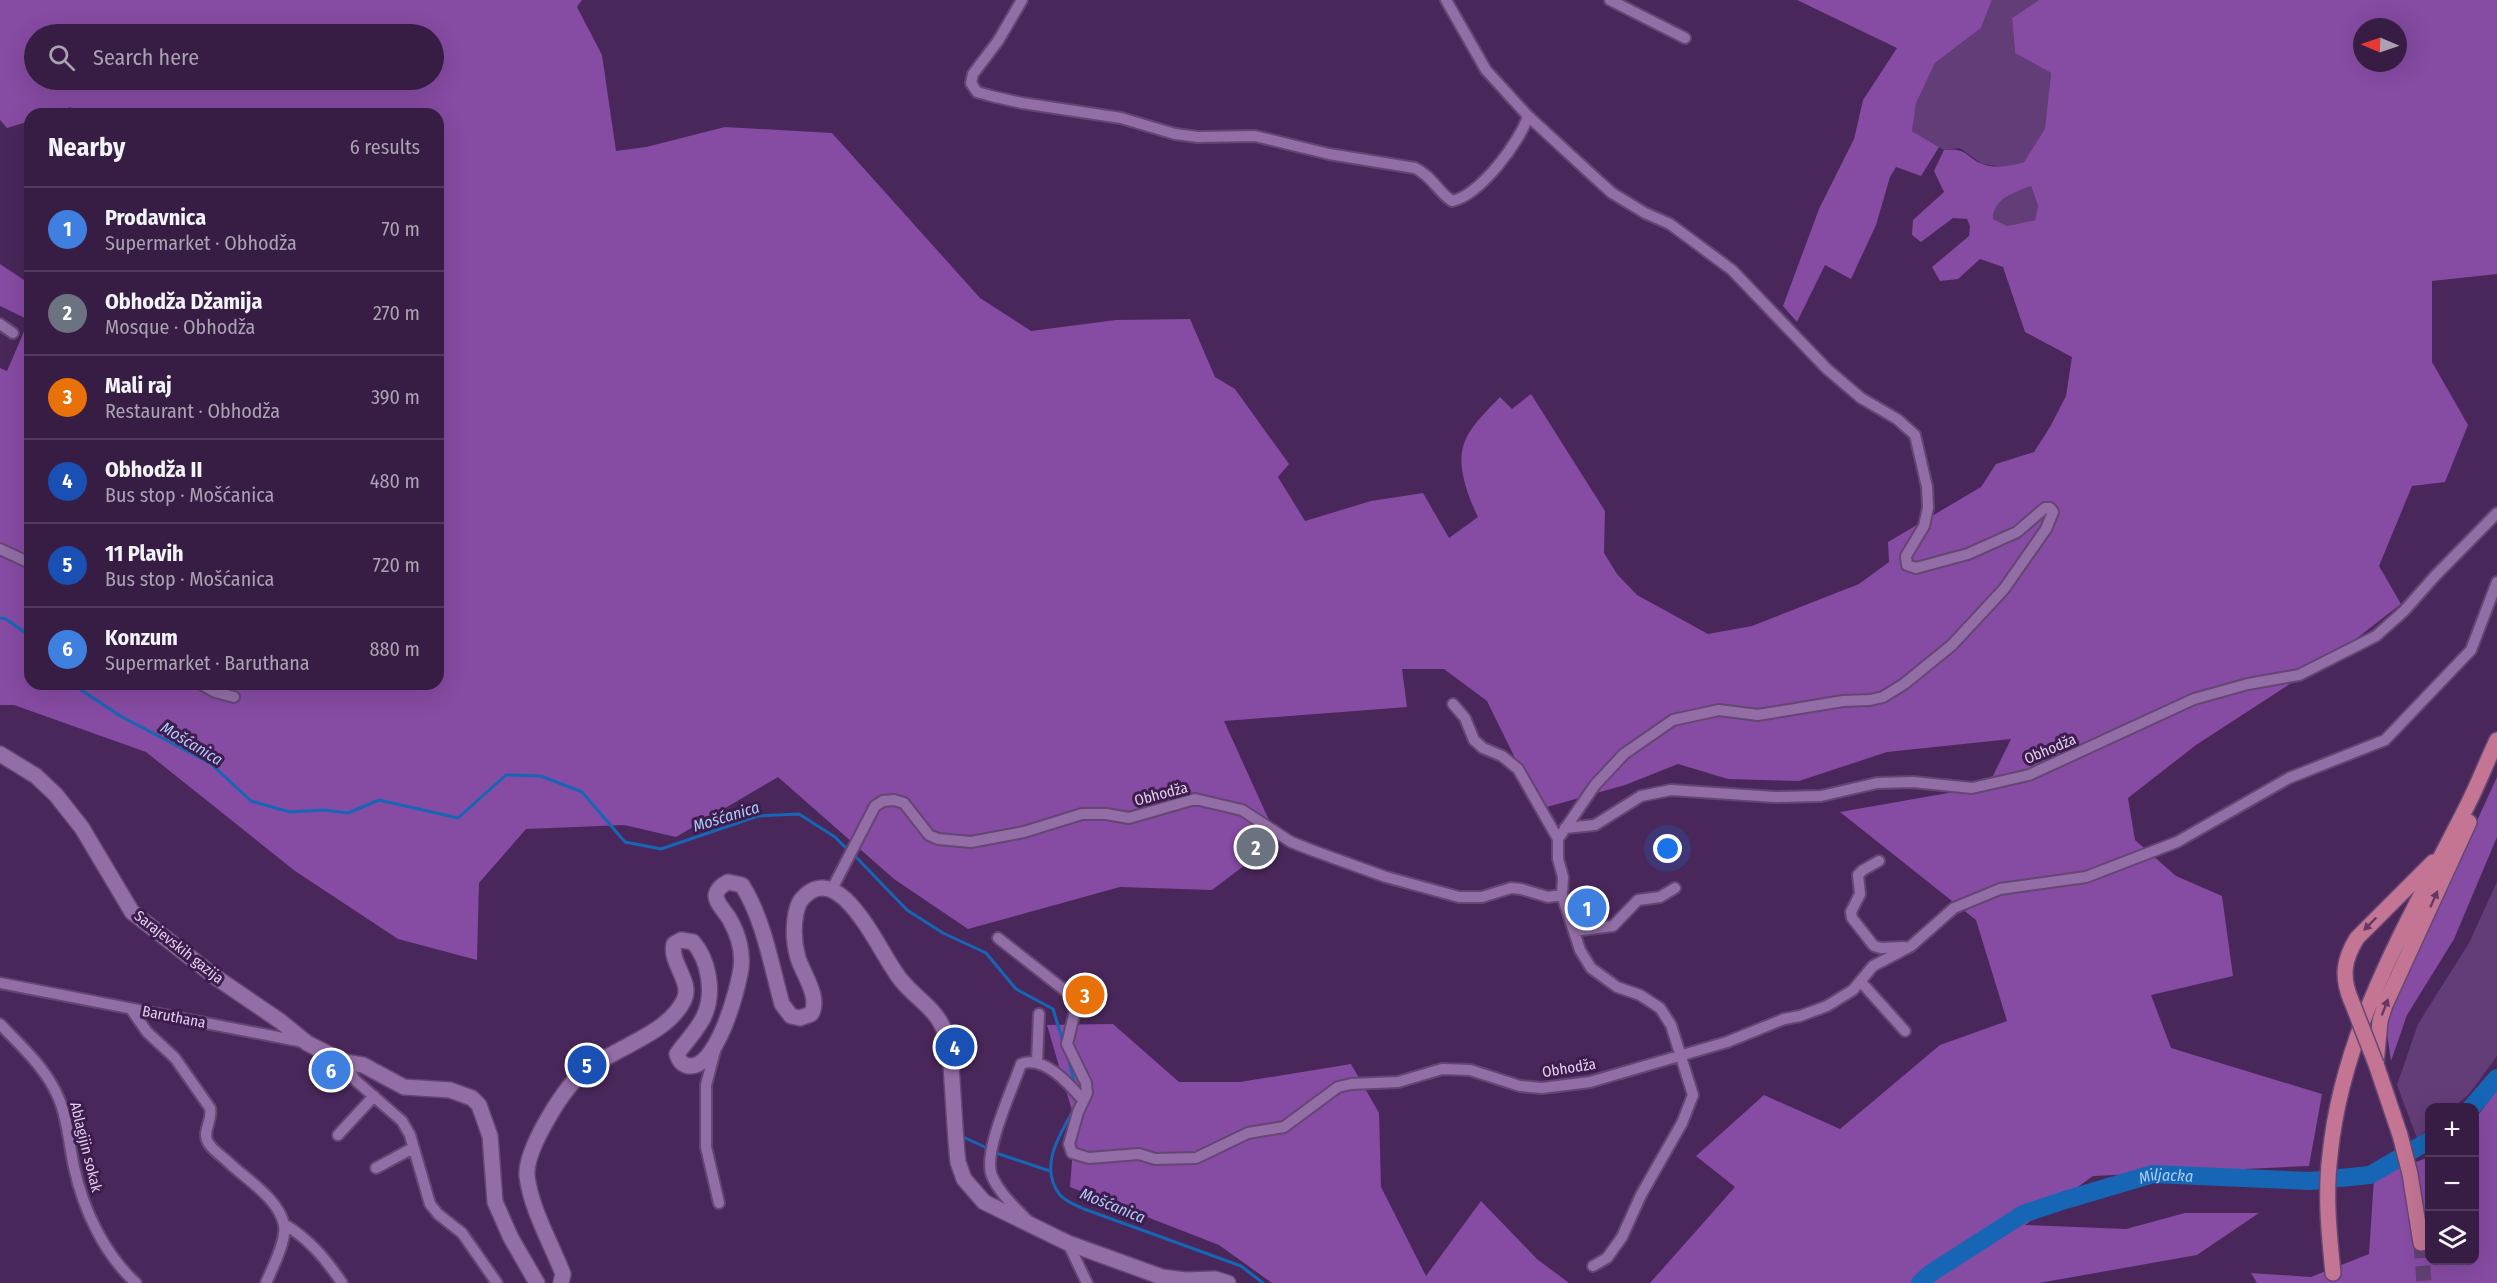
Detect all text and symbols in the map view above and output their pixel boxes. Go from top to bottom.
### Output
north arrow [2353,18,2407,72]
search box [24,24,444,90]
icon: search [45,41,78,74]
text: Search here [93,44,199,71]
text: Nearby [48,132,125,163]
text: 6 results [350,135,420,159]
text: Prodavnica [105,204,206,231]
text: 1 [63,217,72,241]
text: 70 m [382,217,420,241]
text: Supermarket · Obhodža [105,231,297,255]
text: Obhodža Džamija [105,288,262,315]
text: 2 [63,301,72,325]
text: 270 m [373,301,420,325]
text: Mosque · Obhodža [105,315,255,339]
text: Mali raj [105,372,172,399]
text: 3 [63,385,72,409]
text: 390 m [371,385,420,409]
text: Restaurant · Obhodža [105,399,280,423]
text: Obhodža II [105,456,202,483]
text: 4 [62,469,73,493]
text: 480 m [370,469,420,493]
text: Bus stop · Mošćanica [105,483,274,507]
text: 11 Plavih [105,540,184,567]
text: 5 [63,553,72,577]
text: 720 m [373,553,420,577]
text: Bus stop · Mošćanica [105,567,274,591]
text: Konzum [105,624,178,651]
text: 6 [62,637,73,661]
text: 880 m [370,637,420,661]
text: Supermarket · Baruthana [105,651,310,675]
water label: Mošćanica [157,718,226,769]
street label: Obhodža [2021,730,2079,768]
street label: Obhodža [1132,778,1190,810]
water label: Mošćanica [691,797,762,836]
pin: 2 [1236,824,1276,870]
your location [1653,834,1682,863]
pin: 1 [1568,886,1606,930]
one-way arrow [2429,891,2438,908]
street label: Sarajevskih gazija [131,907,227,987]
one-way arrow [2364,916,2377,931]
pin: 3 [1066,972,1104,1018]
one-way arrow [2381,998,2390,1016]
street label: Baruthana [141,1002,207,1032]
pin: 4 [936,1024,974,1070]
pin: 5 [568,1042,606,1088]
pin: 6 [312,1048,350,1092]
street label: Obhodža [1541,1055,1597,1081]
street label: Ablagijin sokak [66,1100,106,1194]
map controls [2425,1103,2479,1265]
button: + [2425,1103,2479,1157]
button: − [2425,1157,2479,1211]
water label: Miljacka [2136,1165,2194,1188]
water label: Mošćanica [1077,1184,1148,1227]
button: layers [2425,1211,2479,1265]

